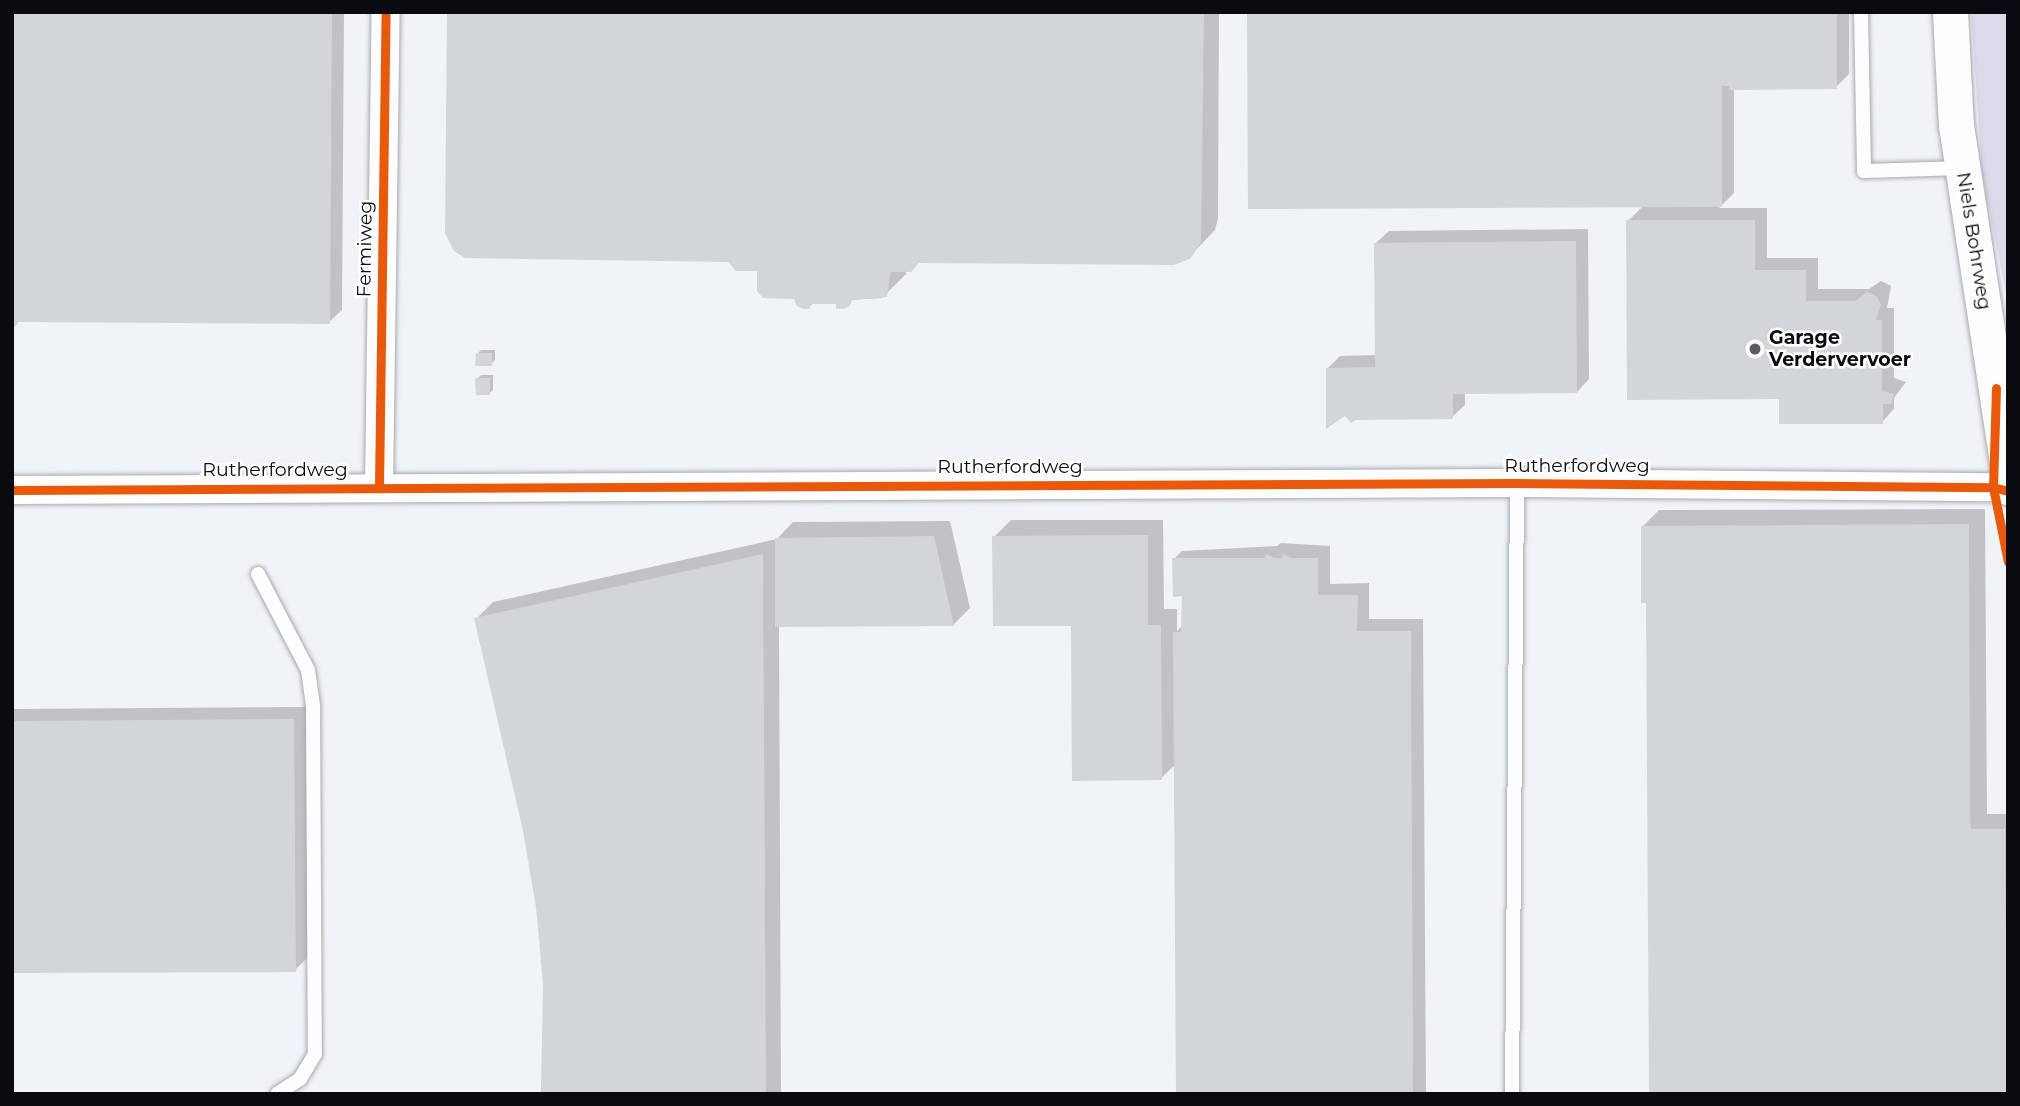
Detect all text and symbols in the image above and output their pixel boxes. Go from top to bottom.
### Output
street label: Niels Bohrweg [1952,170,1996,312]
street label: Fermiweg [353,200,377,298]
place label: Garage Verdervervoer [1769,327,1911,371]
marker: Garage Verdervervoer [1747,341,1763,357]
street label: Rutherfordweg [1504,455,1650,477]
street label: Rutherfordweg [937,456,1083,478]
street label: Rutherfordweg [202,459,348,481]

